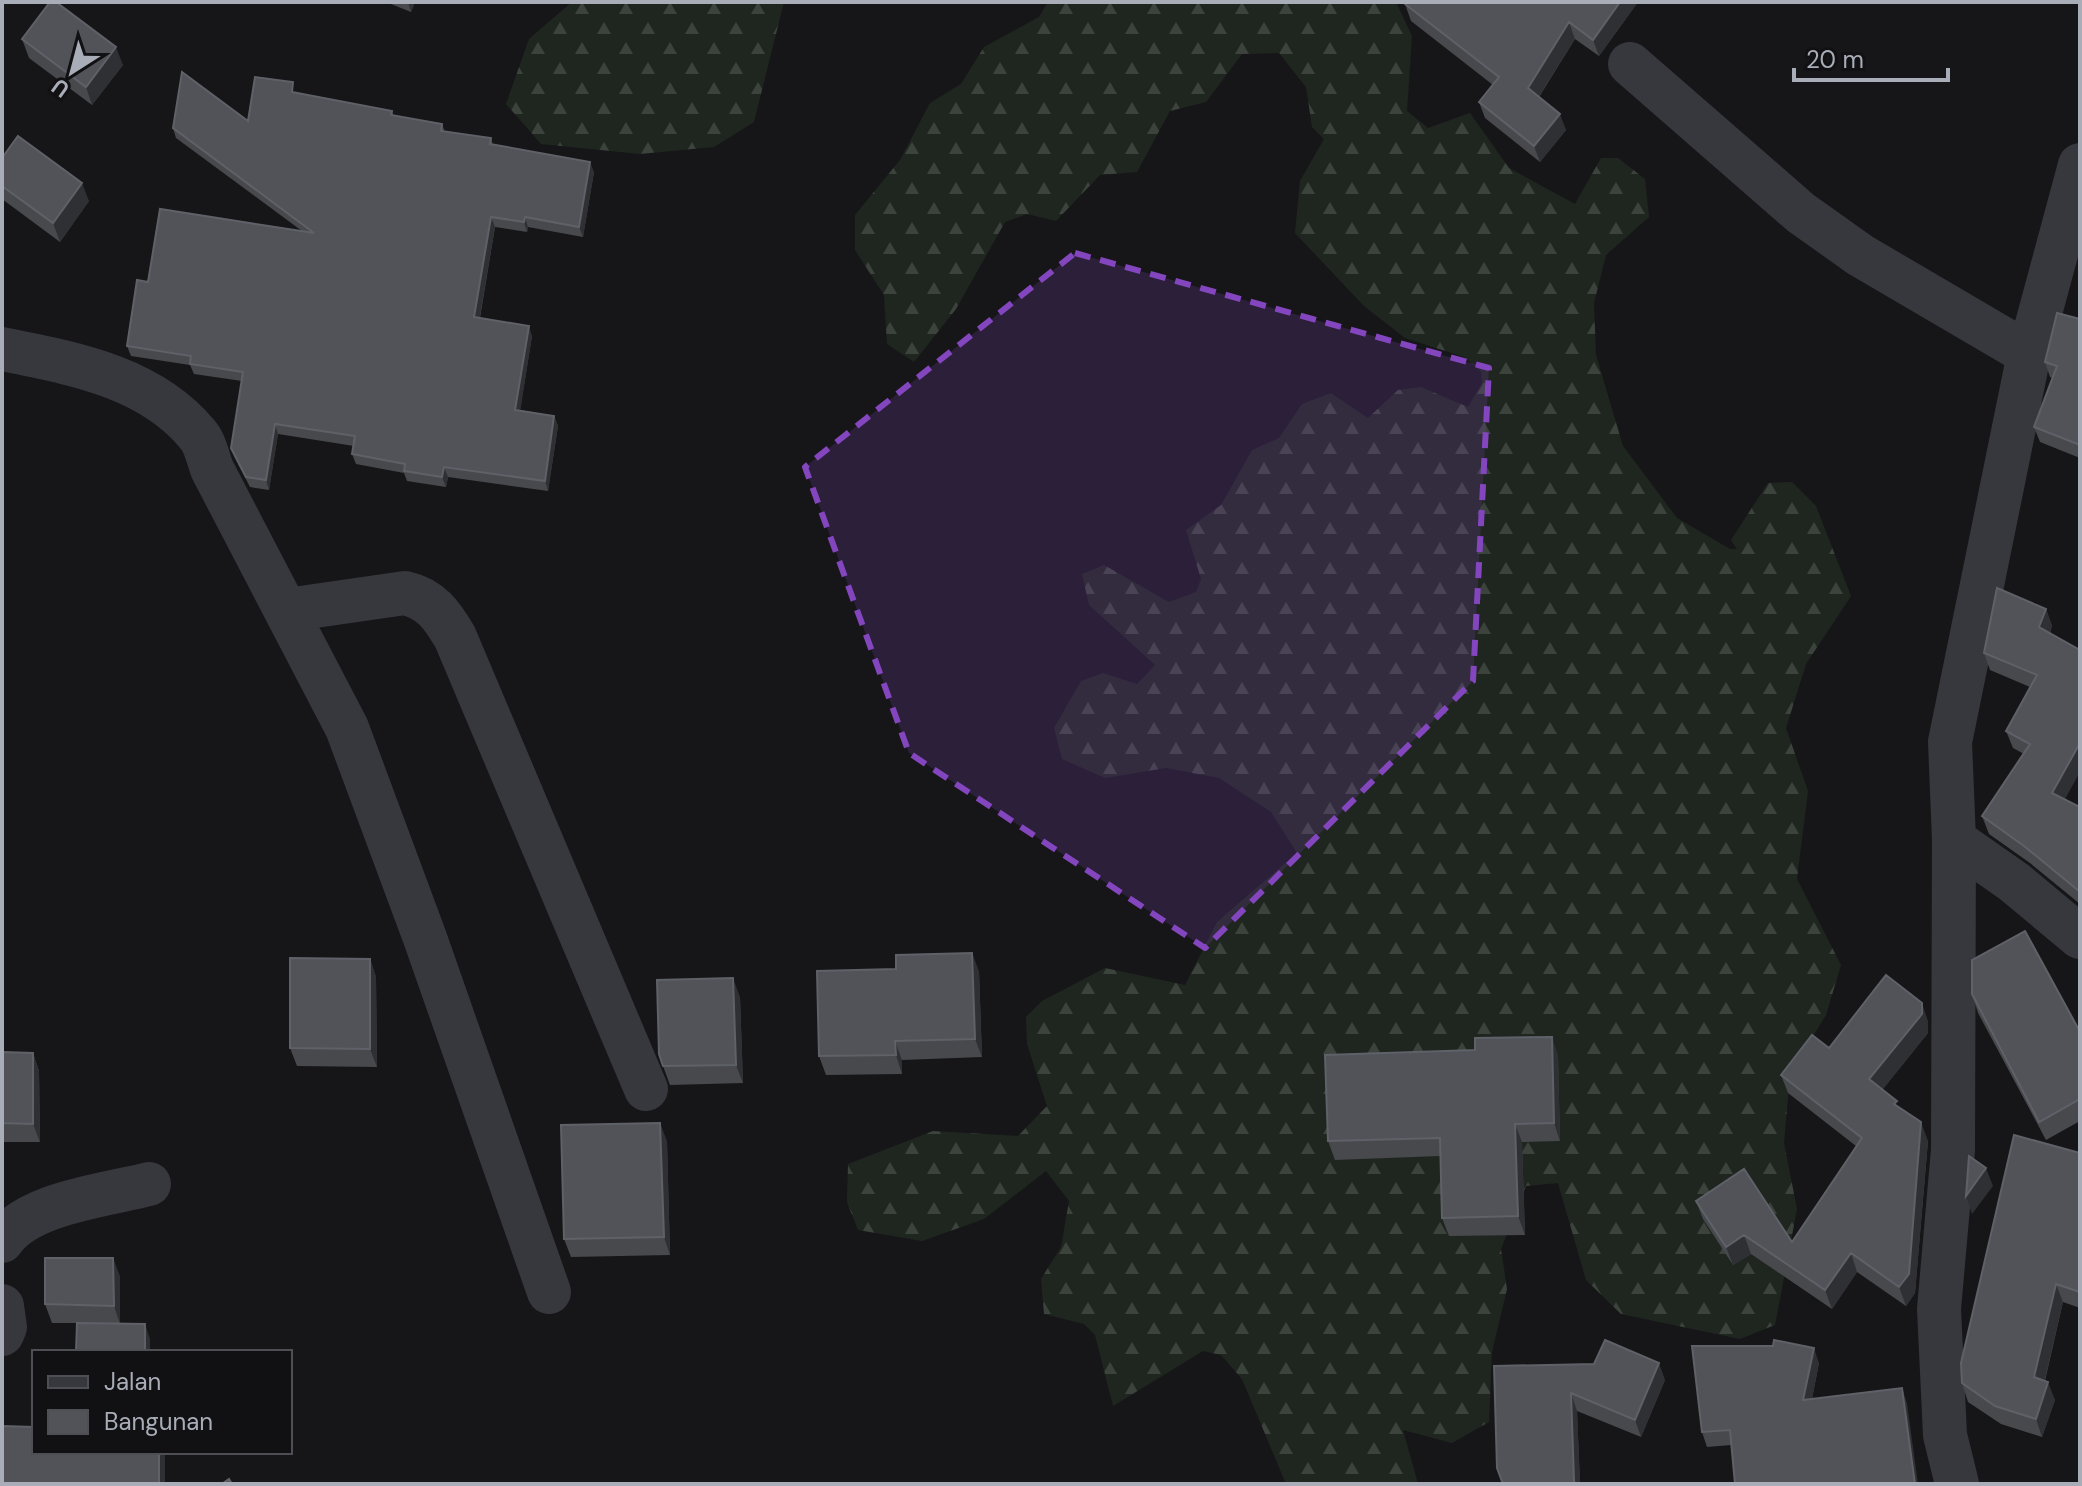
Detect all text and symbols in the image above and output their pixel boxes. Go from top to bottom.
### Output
north arrow [32,32,112,112]
scale bar [1794,32,1948,82]
text: 20 m [1806,44,1864,75]
text: U [46,72,75,104]
legend [32,1350,292,1454]
text: Jalan [104,1366,161,1397]
text: Bangunan [104,1406,213,1437]

